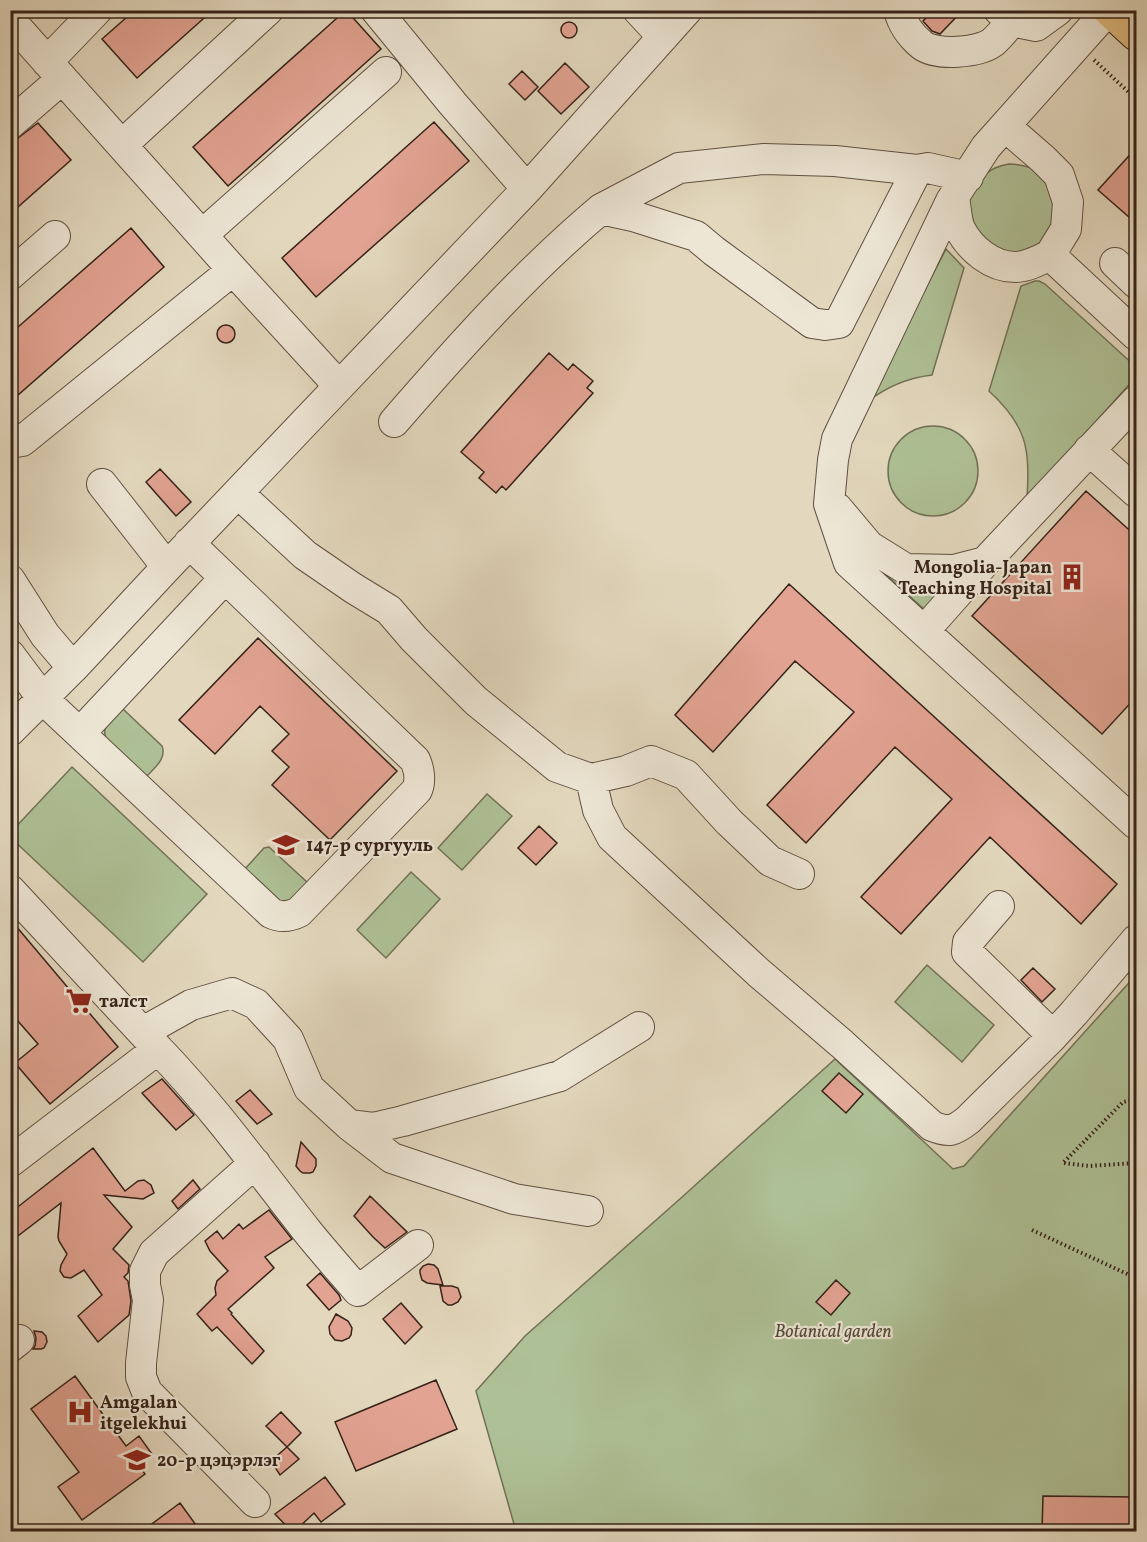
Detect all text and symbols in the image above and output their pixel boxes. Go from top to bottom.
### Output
place label: Mongolia-Japan Teaching Hospital [898,556,1052,602]
building icon: Mongolia-Japan Teaching Hospital [1057,562,1087,592]
school or university icon: 147-р сургууль [271,830,301,860]
place label: 147-р сургууль [306,834,433,859]
supermarket icon: талст [64,986,94,1016]
place label: талст [99,990,148,1015]
park label: Botanical garden [774,1320,892,1345]
place label: Amgalan itgelekhui [100,1391,187,1437]
hospital icon: Amgalan itgelekhui [65,1397,95,1427]
school or university icon: 20-р цэцэрлэг [122,1445,152,1475]
place label: 20-р цэцэрлэг [157,1449,281,1474]

